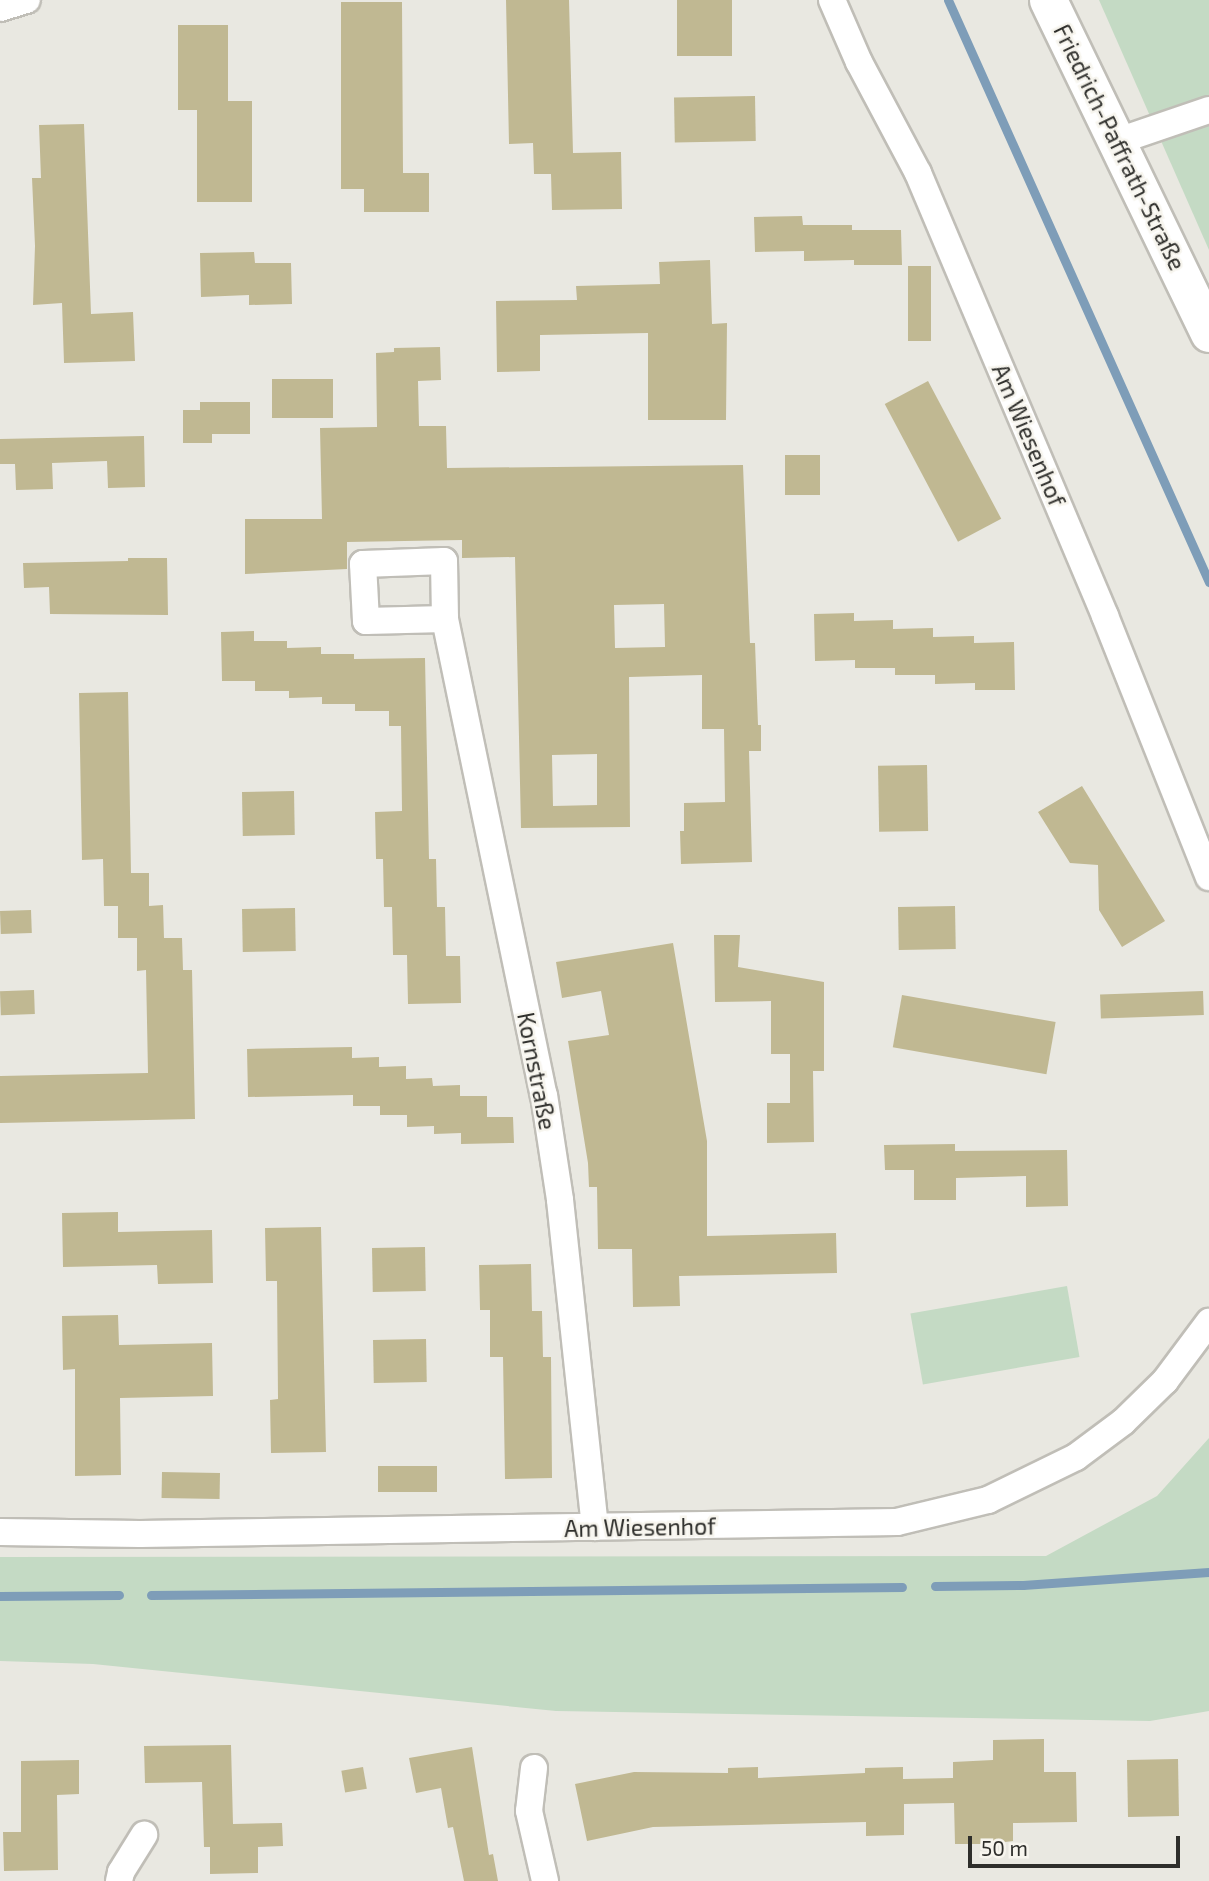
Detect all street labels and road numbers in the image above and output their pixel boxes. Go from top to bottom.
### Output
street label: Friedrich-Paffrath-Straße [1048,20,1192,274]
street label: Am Wiesenhof [987,360,1071,510]
street label: Kornstraße [512,1010,562,1132]
street label: Am Wiesenhof [564,1512,716,1542]

